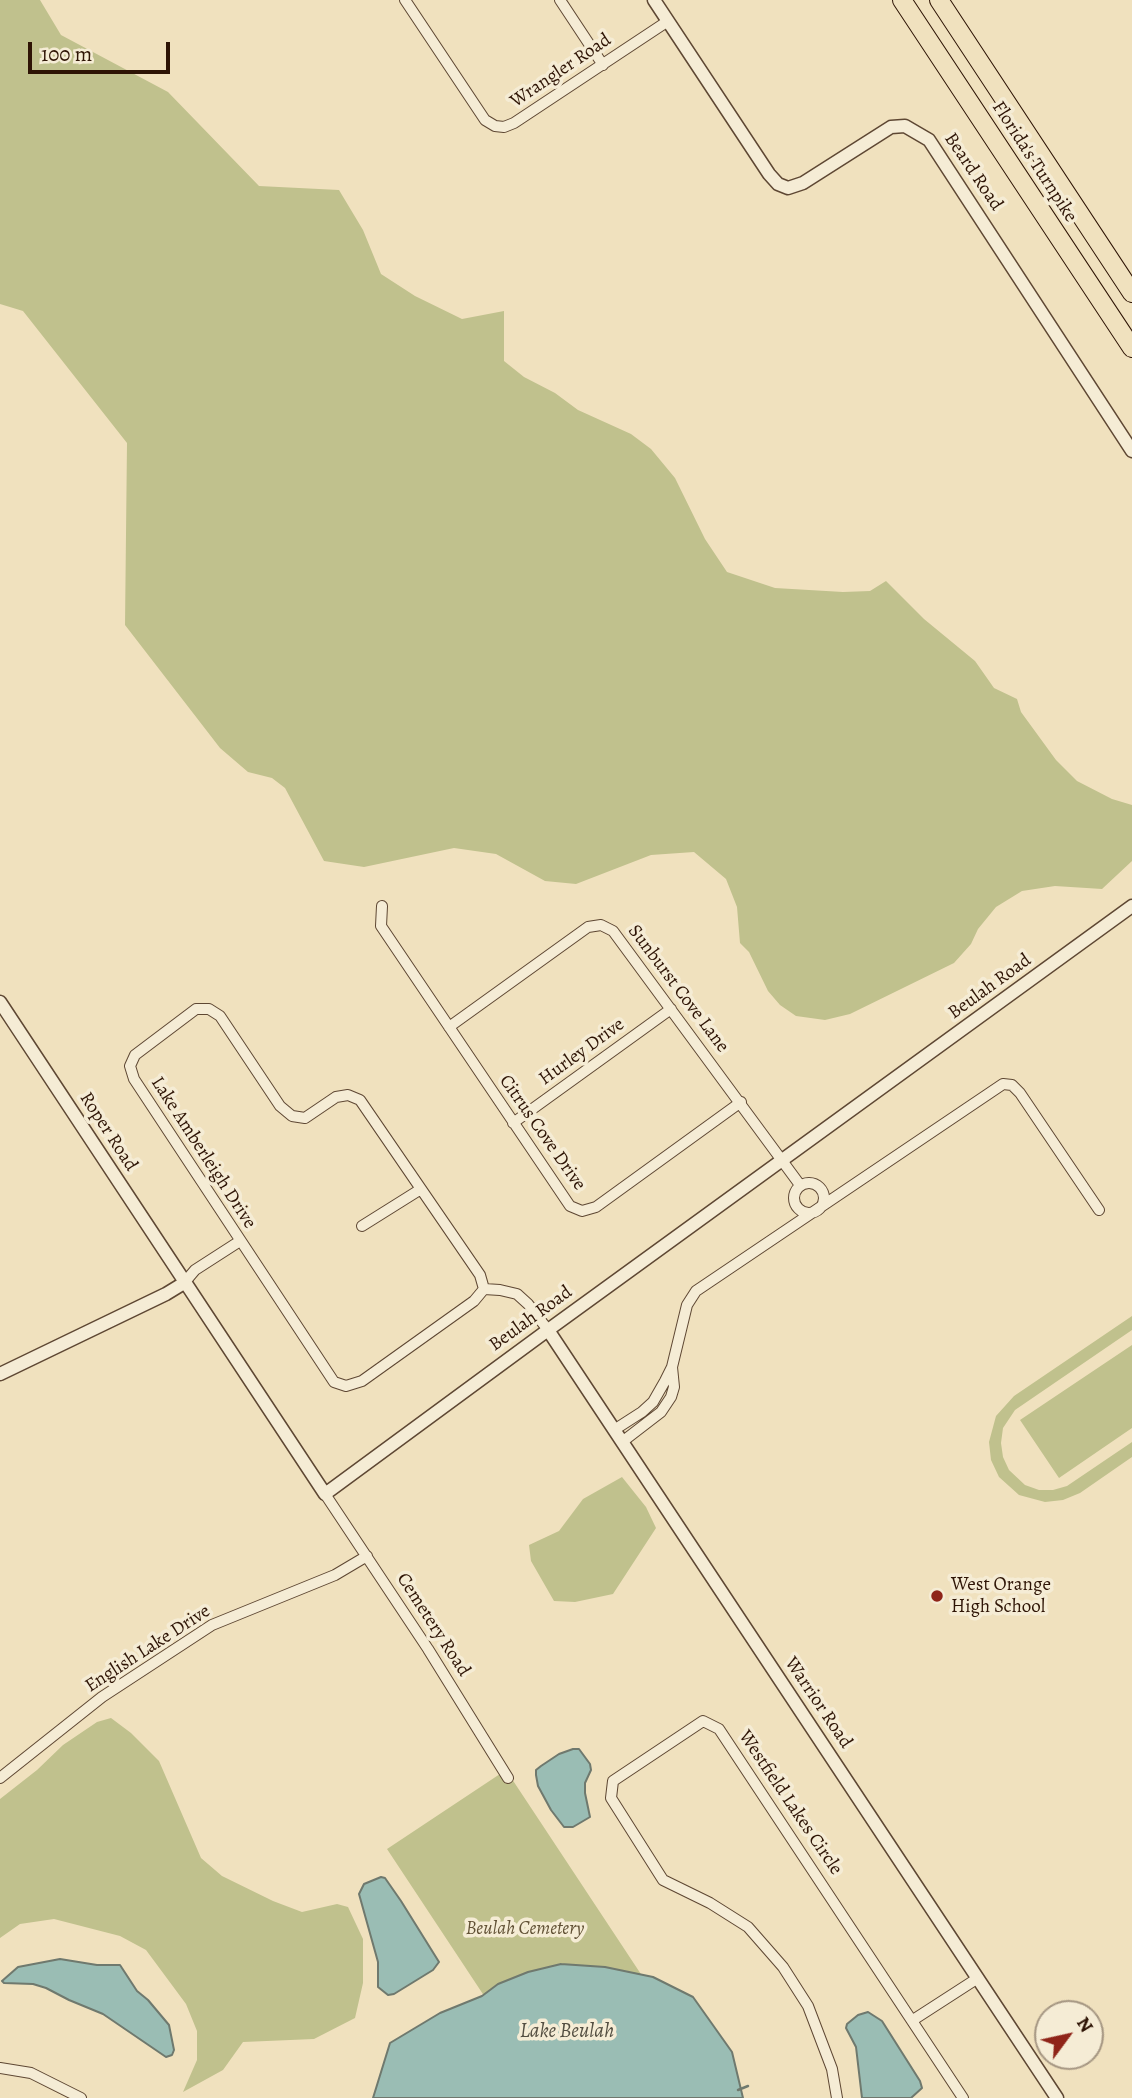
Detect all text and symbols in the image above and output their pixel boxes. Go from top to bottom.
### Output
scale bar [32,28,173,72]
street label: Wrangler Road [506,29,616,113]
text: 100 m [41,40,92,68]
street label: Florida's Turnpike [986,97,1082,227]
street label: Beard Road [939,129,1007,215]
street label: Sunburst Cove Lane [623,921,733,1057]
street label: Beulah Road [944,949,1036,1025]
street label: Hurley Drive [535,1013,629,1091]
street label: Citrus Cove Drive [494,1071,590,1195]
street label: Lake Amberleigh Drive [145,1073,261,1233]
street label: Roper Road [74,1088,142,1176]
street label: Beulah Road [485,1281,577,1357]
street label: Cemetery Road [391,1569,475,1681]
place label: West Orange High School [951,1574,1051,1618]
marker: West Orange High School [929,1588,945,1604]
street label: English Lake Drive [81,1600,215,1698]
street label: Warrior Road [779,1653,857,1753]
street label: Westfield Lakes Circle [733,1726,847,1880]
park label: Beulah Cemetery [466,1918,584,1940]
north arrow [1034,2000,1104,2070]
text: N [1070,2012,1100,2038]
water label: Lake Beulah [520,2019,614,2045]

